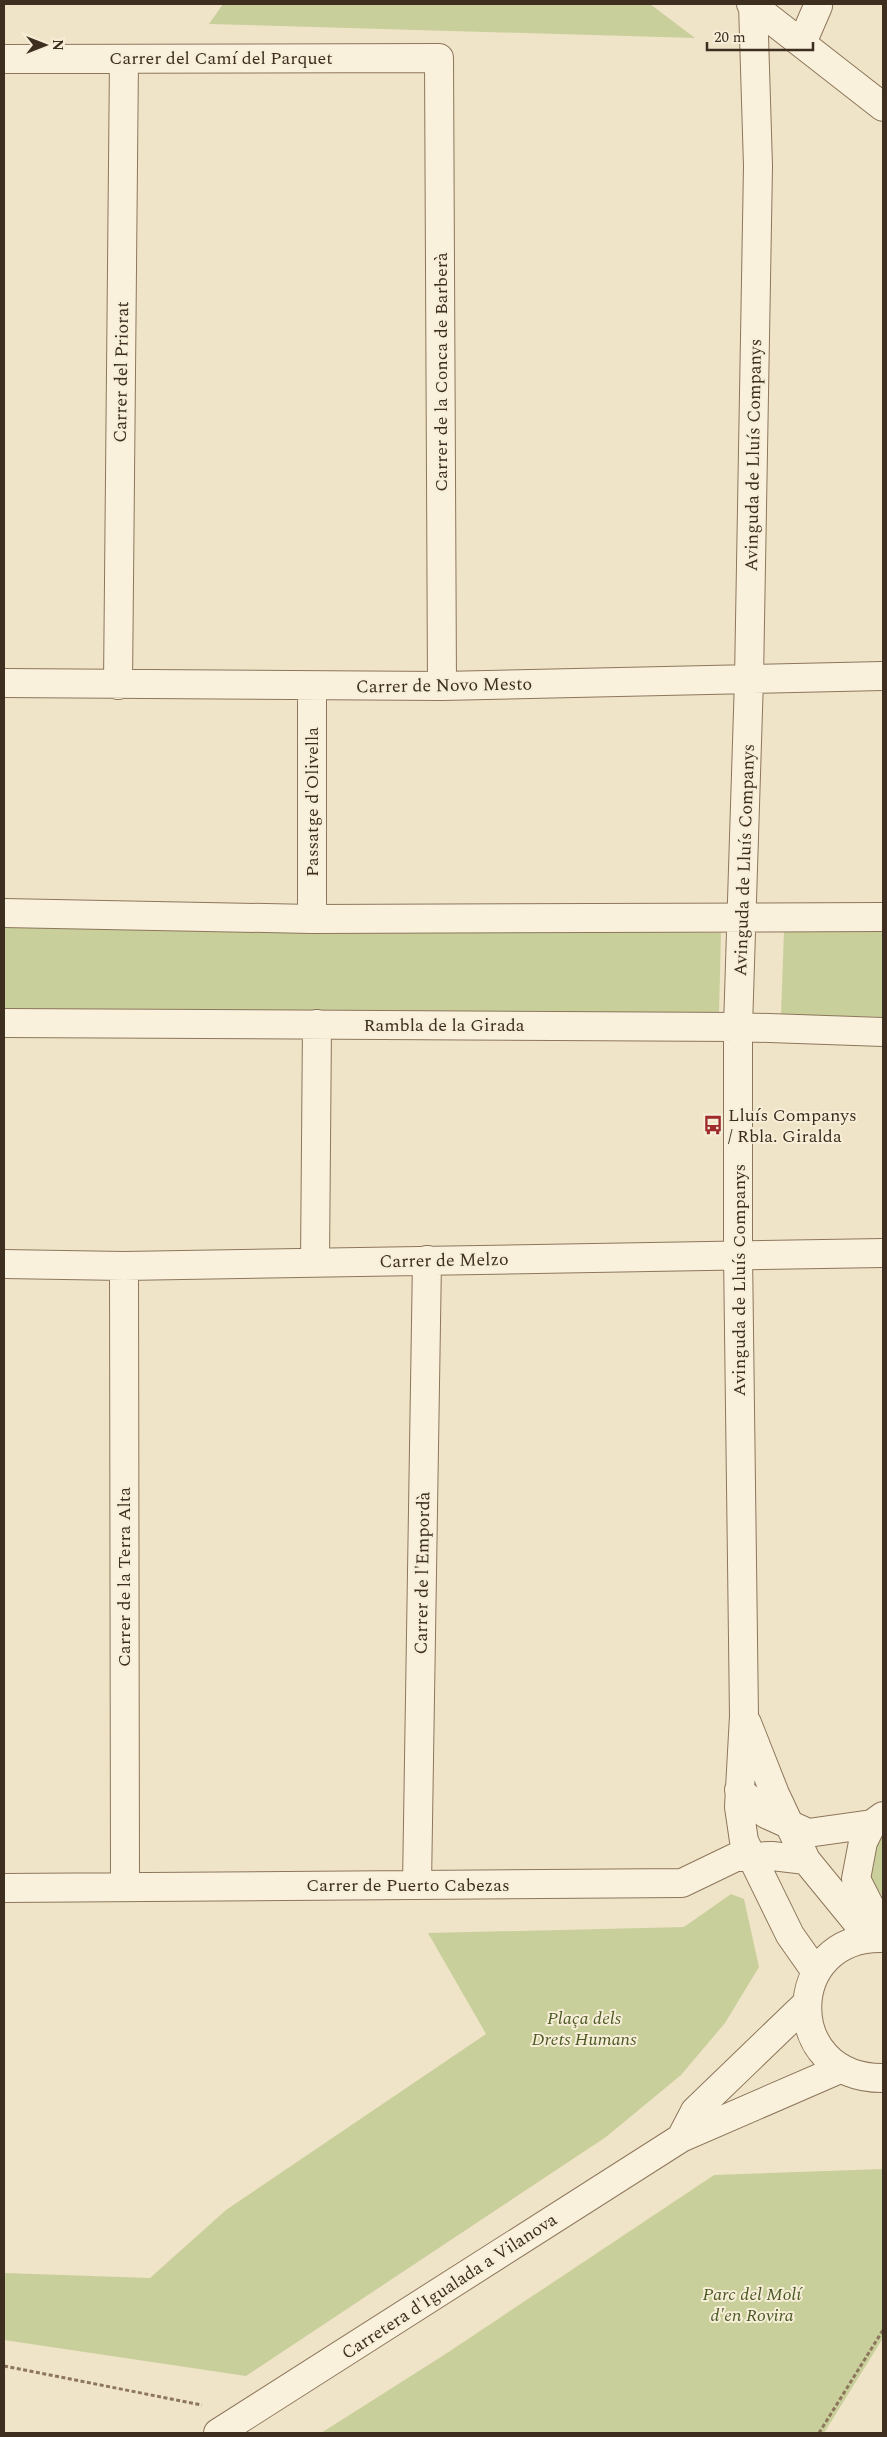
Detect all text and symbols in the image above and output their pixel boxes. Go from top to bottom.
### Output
north arrow [20,20,70,70]
scale bar [707,20,813,52]
text: 20 m [714,26,746,49]
text: N [47,39,68,51]
street label: Carrer del Camí del Parquet [109,45,333,72]
street label: Carrer de la Conca de Barberà [428,252,455,492]
street label: Carrer del Priorat [107,301,136,443]
street label: Avinguda de Lluís Companys [738,338,769,572]
street label: Carrer de Novo Mesto [356,670,532,701]
street label: Passatge d'Olivella [299,727,326,877]
street label: Avinguda de Lluís Companys [727,743,762,977]
street label: Rambla de la Girada [363,1012,525,1039]
place label: Lluís Companys / Rbla. Giralda [728,1102,857,1150]
bus stop icon: Lluís Companys / Rbla. Giralda [702,1114,724,1136]
street label: Avinguda de Lluís Companys [726,1164,753,1396]
street label: Carrer de Melzo [379,1246,509,1275]
street label: Carrer de la Terra Alta [111,1487,138,1667]
street label: Carrer de l'Empordà [408,1491,437,1655]
street label: Carrer de Puerto Cabezas [306,1872,510,1899]
park label: Plaça dels Drets Humans [531,2005,637,2053]
street label: Carretera d'Igualada a Vilanova [336,2206,563,2366]
park label: Parc del Molí d'en Rovira [703,2281,803,2329]

